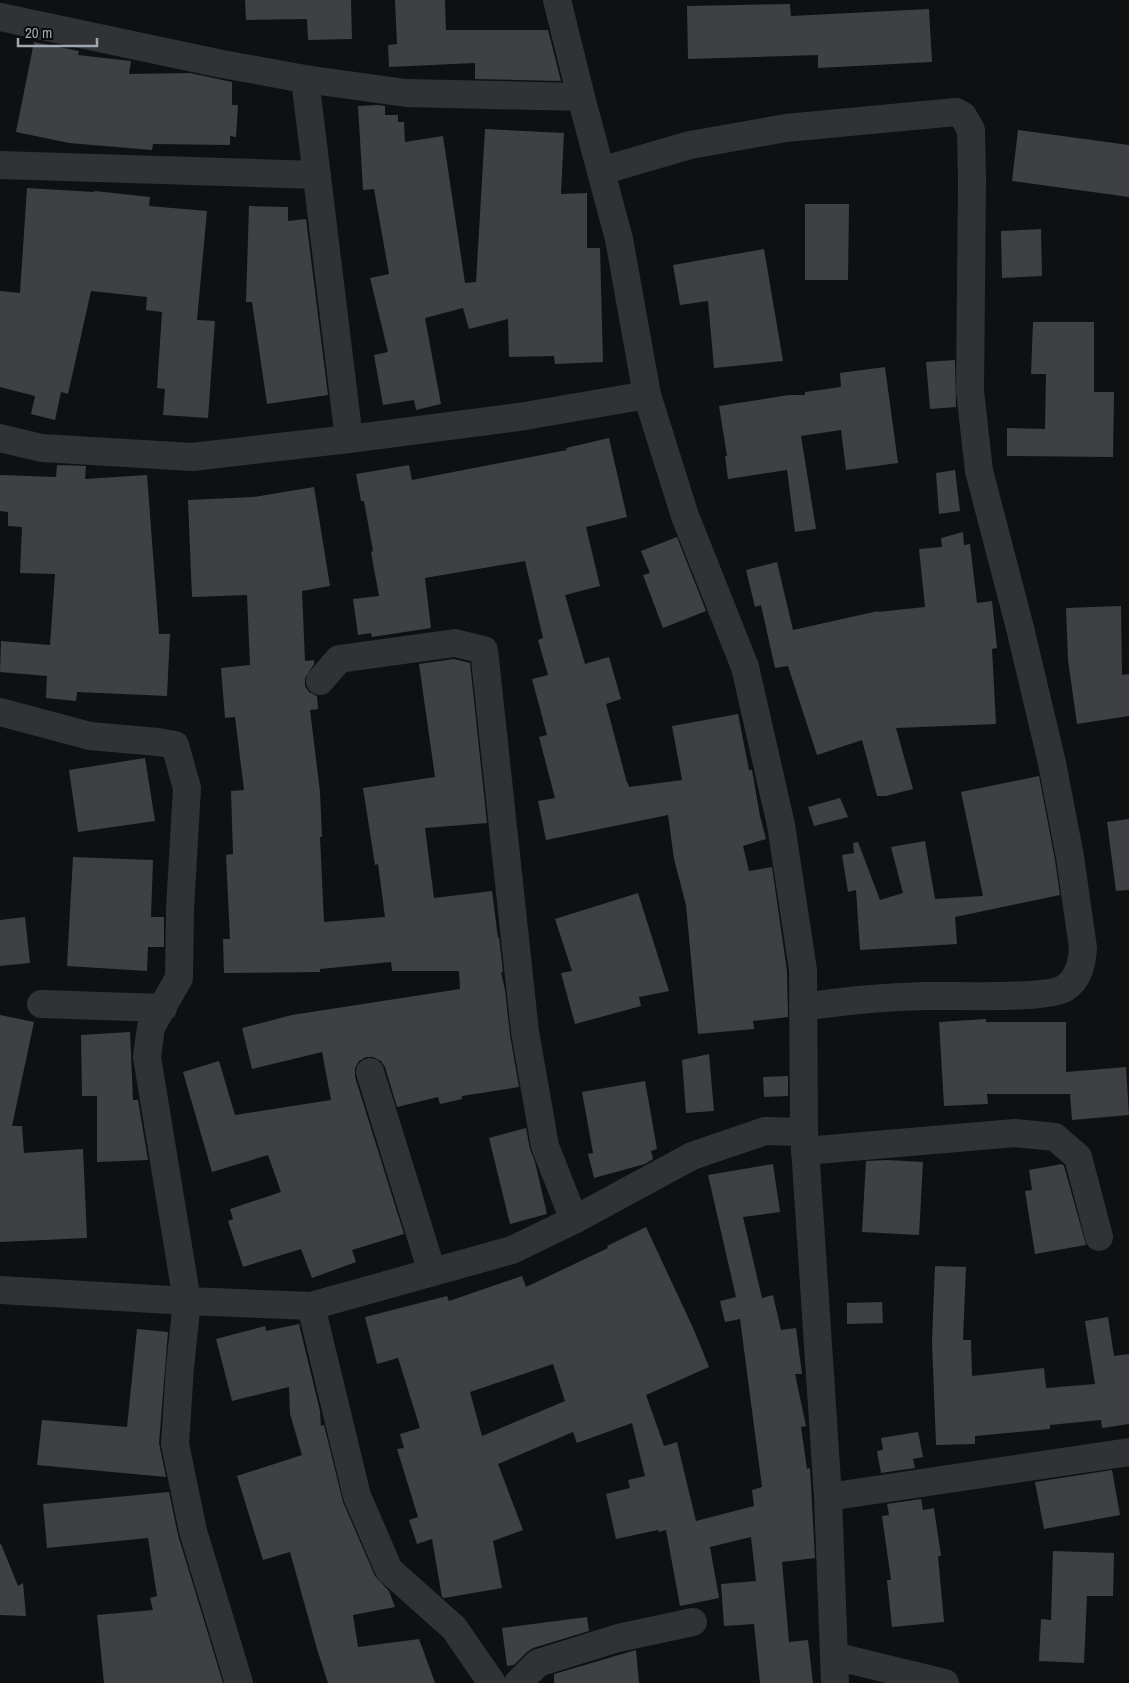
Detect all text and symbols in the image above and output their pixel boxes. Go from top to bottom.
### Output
scale bar [18,15,96,47]
text: 20 m [25,22,52,43]

